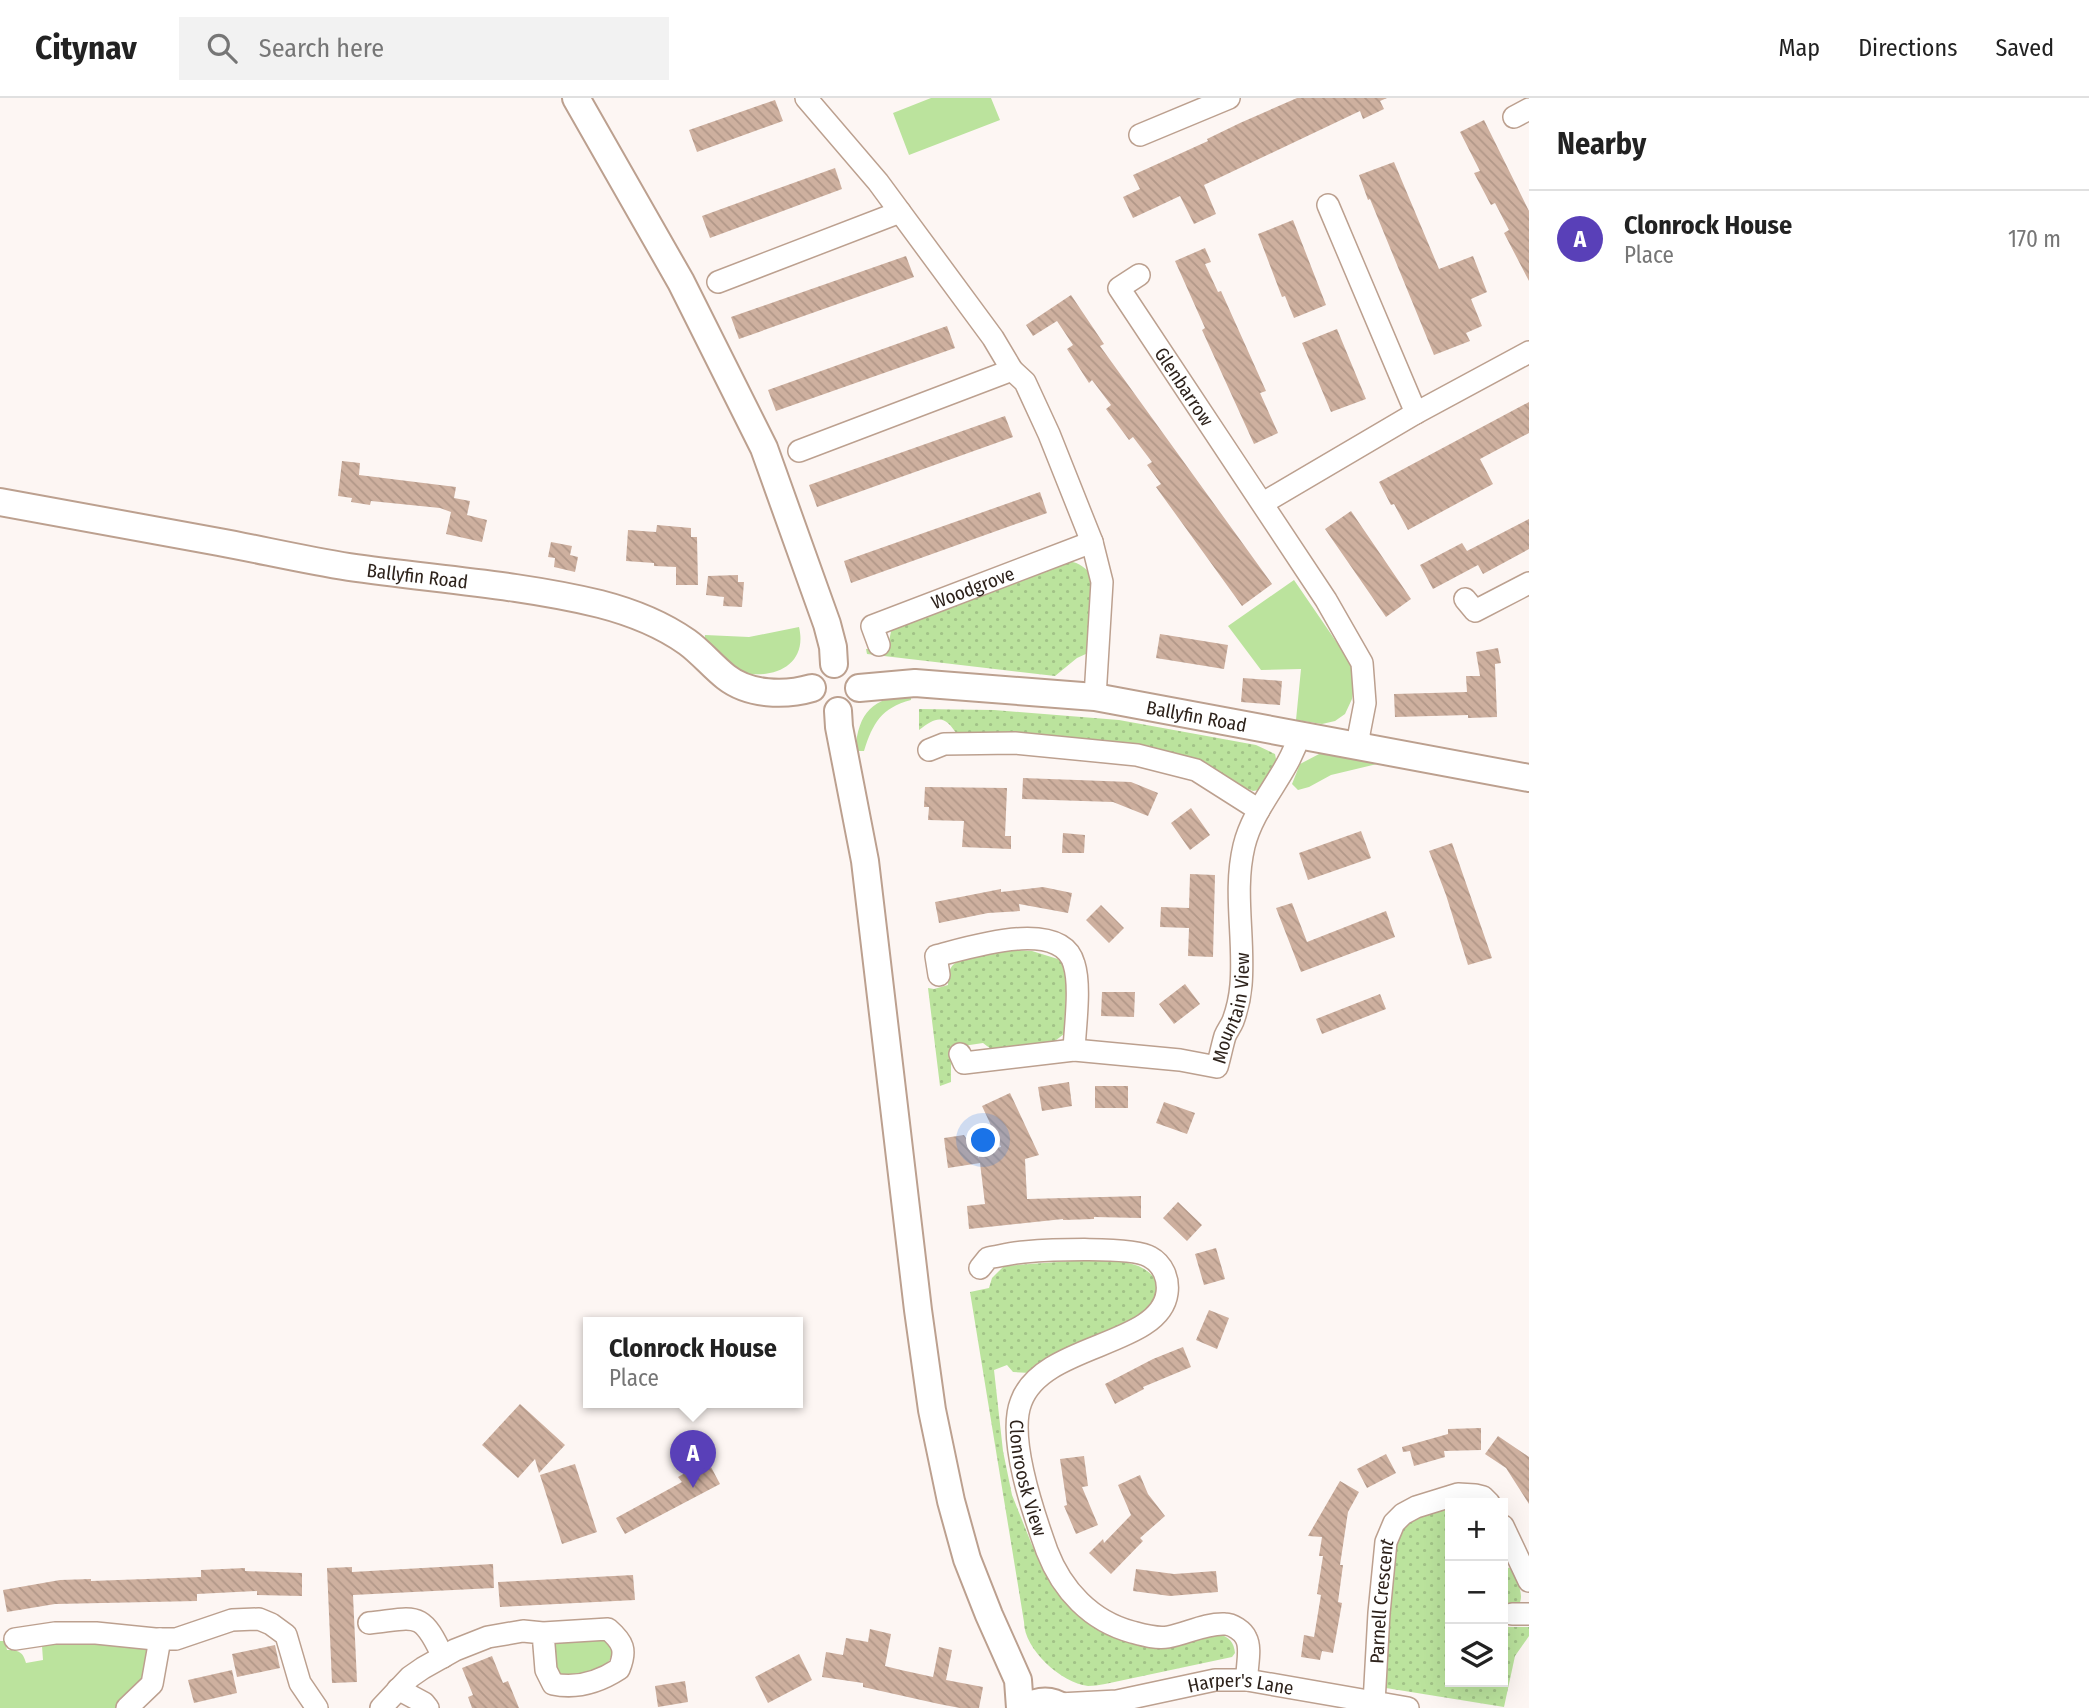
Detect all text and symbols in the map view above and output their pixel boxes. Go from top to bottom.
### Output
search box [179,17,669,80]
text: Citynav [35,28,137,68]
icon: search [203,29,241,67]
text: Search here [259,33,384,64]
text: Map [1779,34,1820,62]
text: Directions [1858,34,1957,62]
text: Saved [1995,34,2054,62]
text: Nearby [1557,126,1646,162]
text: Clonrock House [1624,210,1792,241]
text: A [1574,225,1586,253]
text: 170 m [2008,225,2061,253]
text: Place [1624,241,1674,269]
street label: Glenbarrow [1150,343,1219,431]
street label: Ballyfin Road [365,559,469,594]
street label: Woodgrove [928,562,1018,614]
street label: Ballyfin Road [1144,696,1248,737]
street label: Mountain View [1207,952,1254,1066]
your location [966,1123,1000,1157]
popup [583,1317,803,1408]
text: Clonrock House [609,1333,777,1364]
text: Place [609,1364,659,1392]
street label: Clonroosk View [1005,1419,1052,1540]
pin: A [670,1430,716,1488]
map controls [1445,1498,1508,1687]
button: + [1445,1498,1508,1561]
street label: Parnell Crescent [1365,1534,1399,1664]
button: − [1445,1561,1508,1624]
button: layers [1445,1624,1508,1687]
street label: Harper's Lane [1186,1669,1295,1700]

